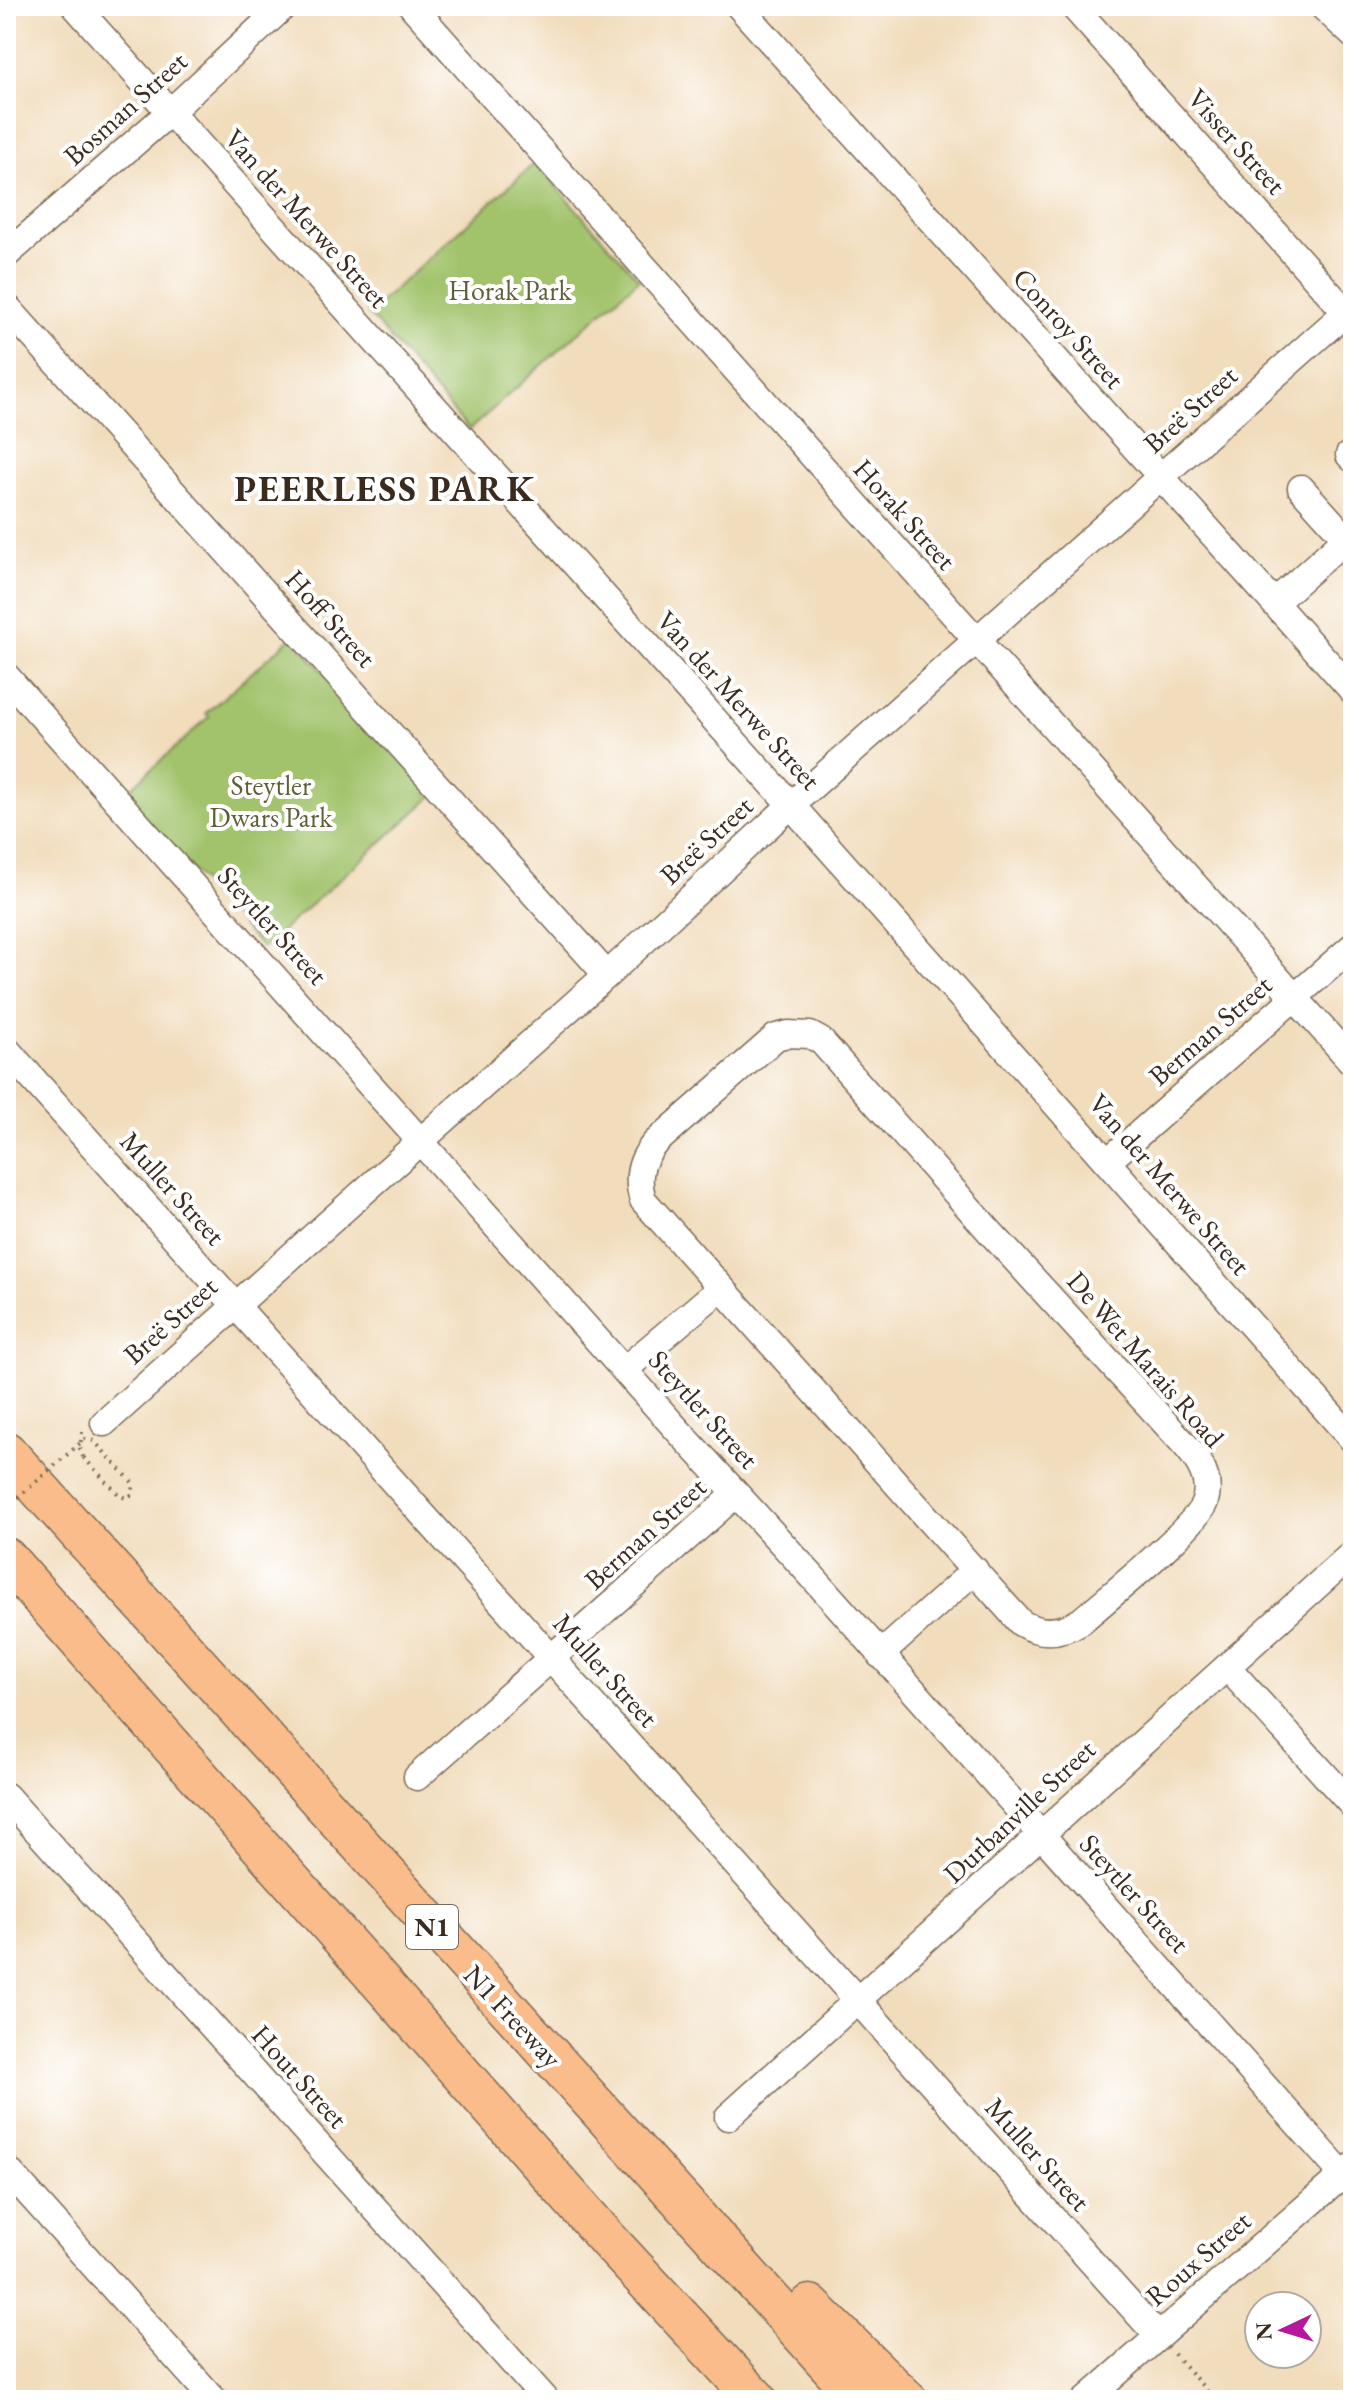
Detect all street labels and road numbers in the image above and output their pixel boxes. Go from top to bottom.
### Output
street label: Bosman Street [56,43,194,173]
street label: Visser Street [1180,80,1294,202]
street label: Van der Merwe Street [217,121,397,315]
street label: Conroy Street [1005,260,1133,396]
street label: Breë Street [1135,357,1245,461]
street label: Horak Street [846,451,964,577]
street label: Hoff Street [278,561,385,675]
street label: Van der Merwe Street [649,603,829,797]
street label: Breë Street [652,788,760,892]
street label: Steytler Street [210,858,336,992]
street label: Berman Street [1141,967,1279,1093]
street label: Van der Merwe Street [1081,1086,1259,1282]
street label: Muller Street [113,1124,234,1253]
street label: De Wet Marais Road [1060,1263,1233,1455]
street label: Breë Street [115,1268,225,1372]
street label: Steytler Street [641,1342,767,1476]
street label: Berman Street [577,1469,714,1597]
street label: Muller Street [546,1606,667,1735]
street label: Durbanville Street [935,1731,1103,1891]
street label: Steytler Street [1072,1826,1198,1960]
road number: N1 [406,1905,458,1949]
street label: N1 Freeway [456,1957,570,2076]
street label: Hout Street [244,2017,356,2135]
street label: Muller Street [978,2090,1099,2219]
street label: Roux Street [1138,2202,1258,2313]

